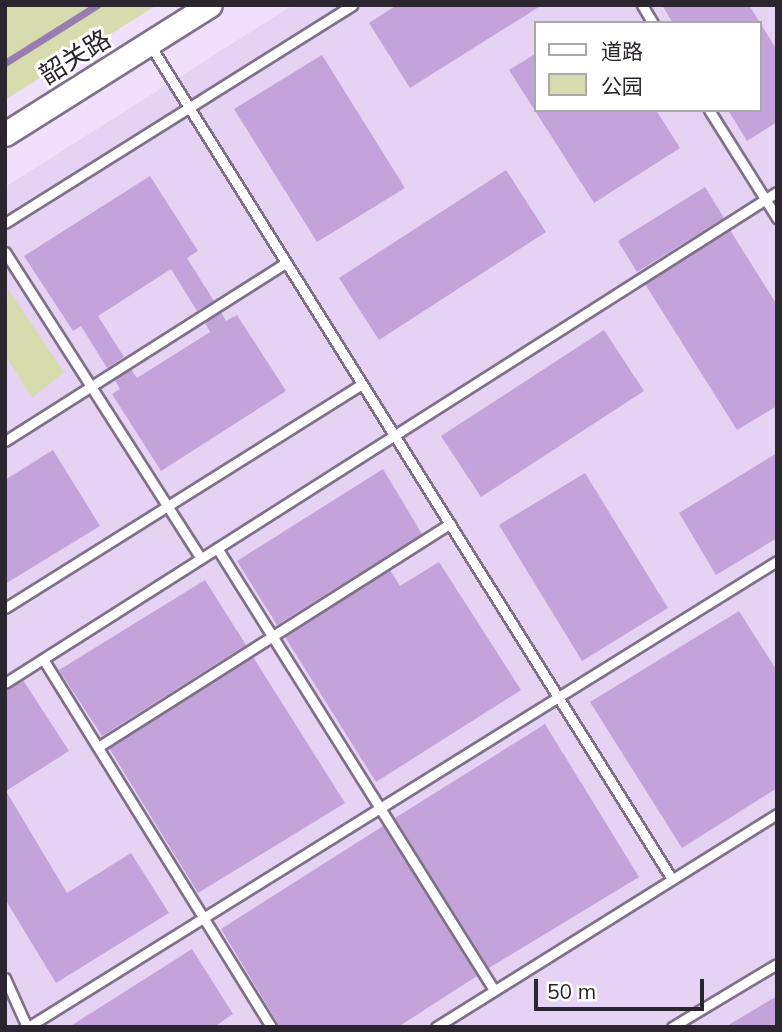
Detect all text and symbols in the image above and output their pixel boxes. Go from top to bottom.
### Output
legend [534,21,761,112]
street label: 韶关路 [34,23,116,91]
text: 道路 [601,38,643,64]
text: 公园 [601,73,643,99]
scale bar [537,965,707,1009]
text: 50 m [547,978,596,1004]

